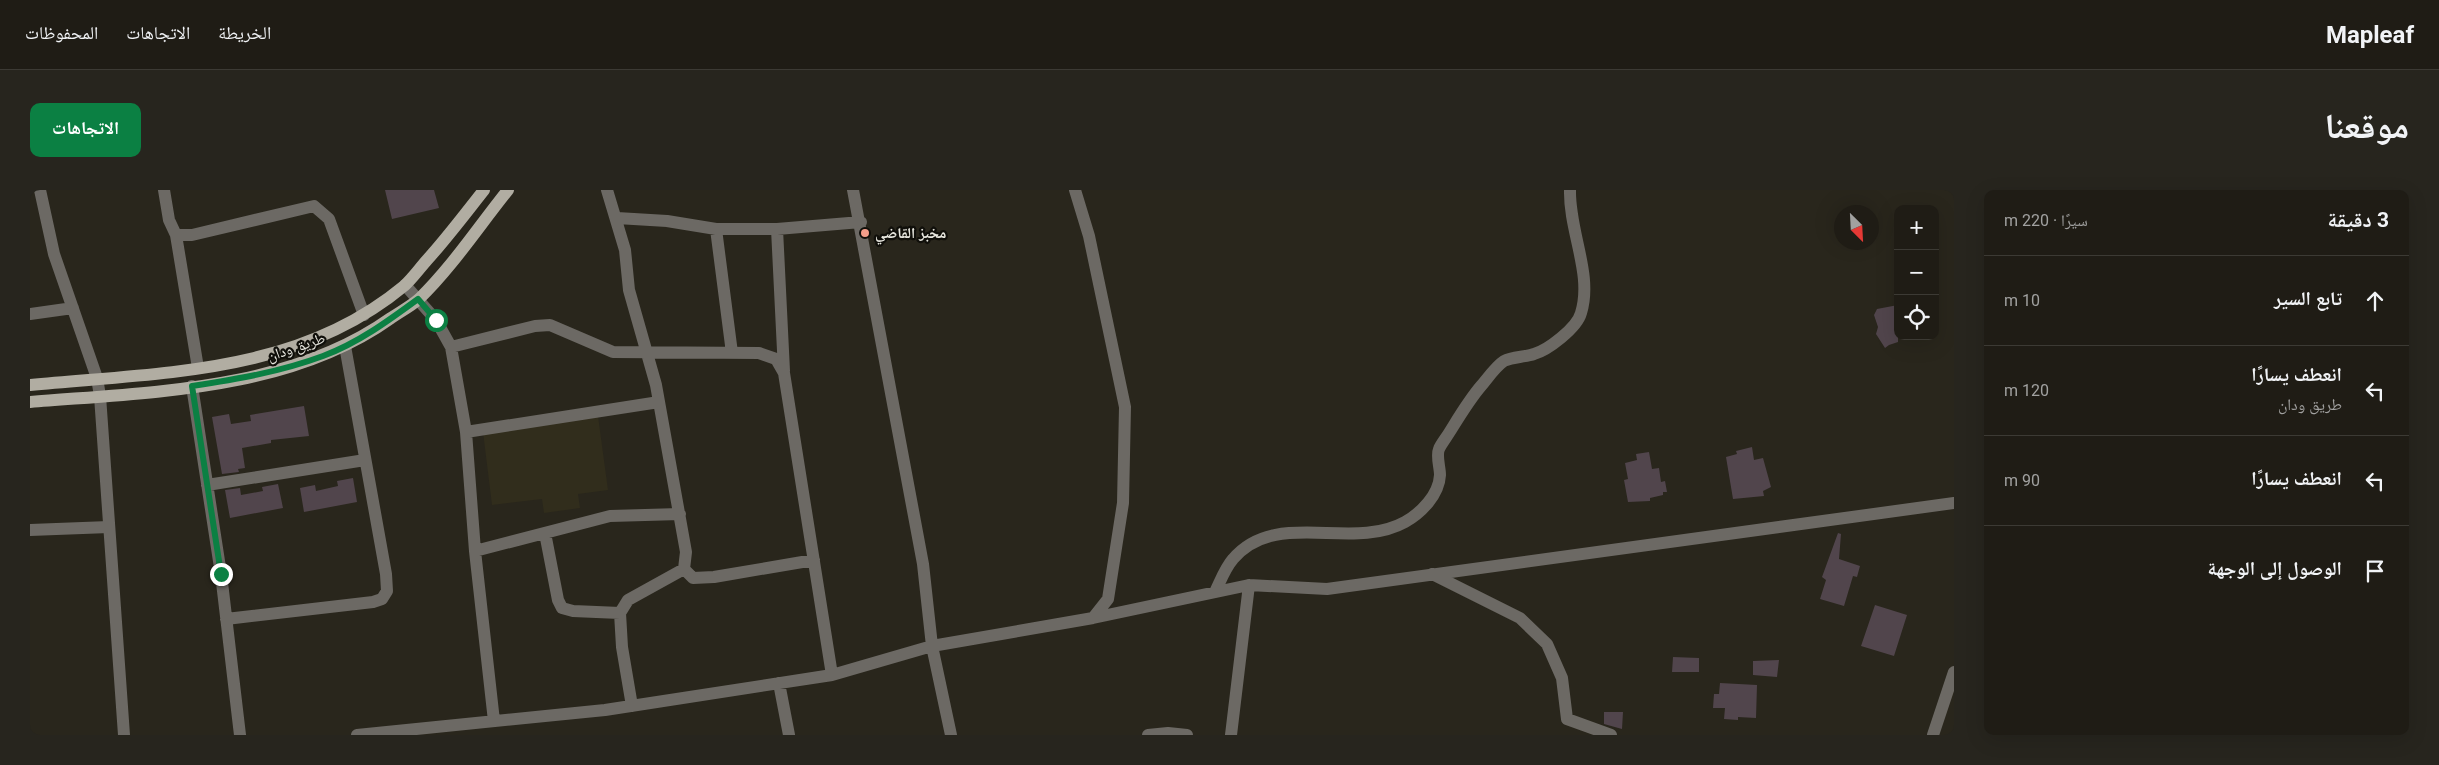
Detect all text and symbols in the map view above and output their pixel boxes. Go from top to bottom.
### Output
text: Mapleaf [2326,21,2414,49]
text: المحفوظات [25,22,98,43]
text: الاتجاهات [126,22,190,43]
text: الخريطة [218,22,271,43]
button: الاتجاهات [30,103,141,157]
text: موقعنا [2324,106,2409,147]
north arrow [1834,205,1879,250]
map controls [1894,205,1939,340]
button: + [1894,205,1939,250]
text: 3 دقيقة [2328,208,2389,232]
text: سيرًا · 220 m [2004,211,2088,230]
place label: مخبز القاضي [875,224,946,245]
marker: مخبز القاضي [859,227,871,239]
button: − [1894,250,1939,295]
text: تابع السير [2274,287,2342,310]
icon: ahead [2361,287,2389,315]
text: 10 m [2004,291,2040,310]
button: locate [1894,295,1939,340]
route start [425,309,448,332]
street label: طريق ودان [265,329,328,366]
text: انعطف يسارًا [2251,363,2342,386]
icon: left [2361,377,2389,405]
text: 120 m [2004,381,2049,400]
text: طريق ودان [2278,395,2342,414]
text: انعطف يسارًا [2251,467,2342,490]
icon: left [2361,467,2389,495]
text: 90 m [2004,471,2040,490]
text: الوصول إلى الوجهة [2208,557,2342,580]
icon: arrive [2361,557,2389,585]
route end [210,563,233,586]

